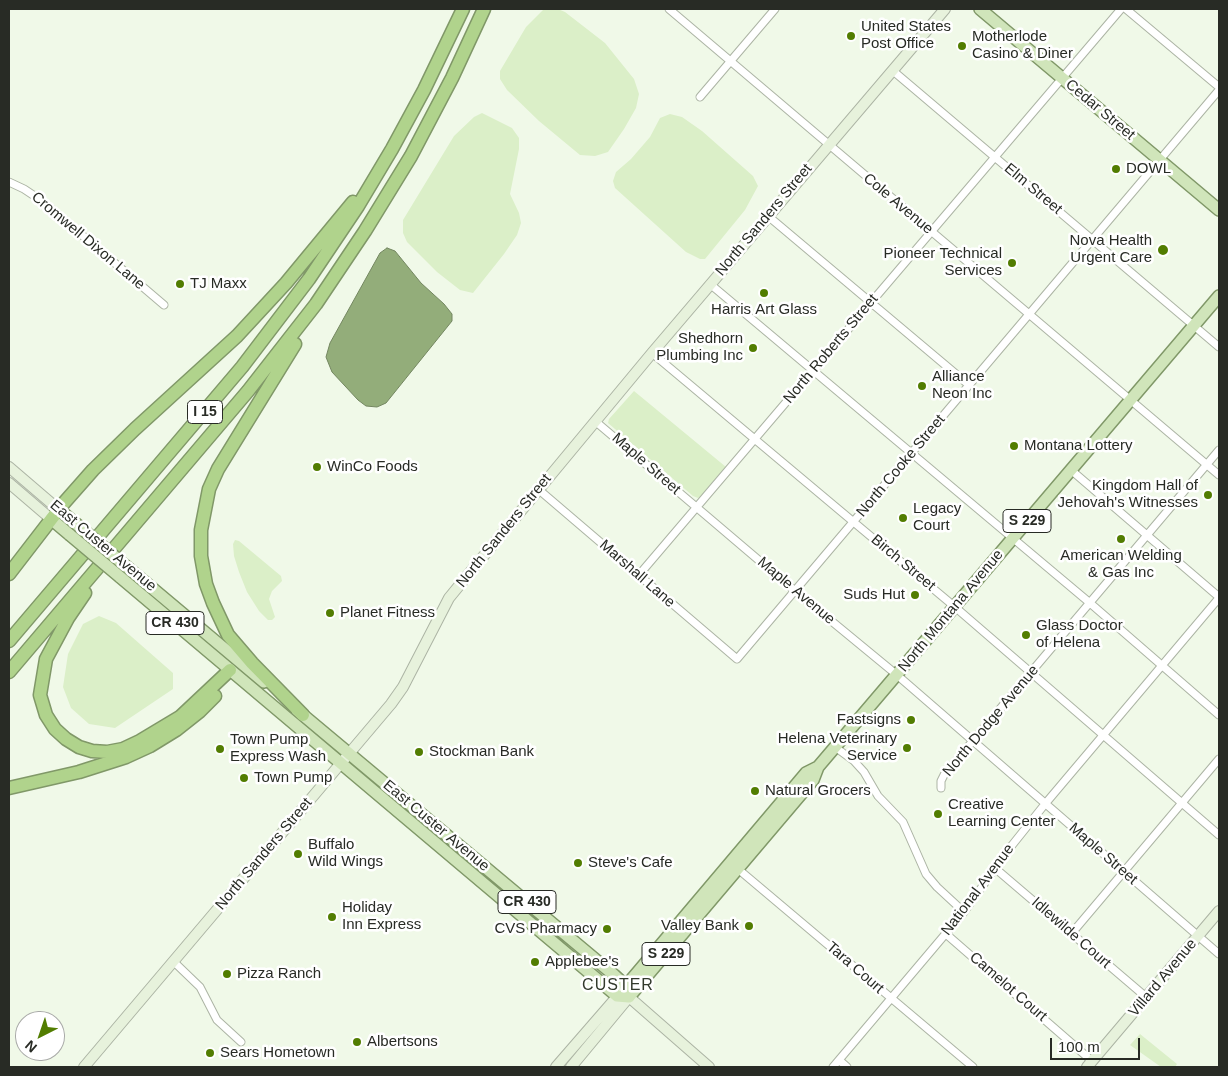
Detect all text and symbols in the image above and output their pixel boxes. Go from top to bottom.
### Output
place label: United States Post Office [861,18,951,53]
place label: Motherlode Casino & Diner [972,28,1073,63]
marker: United States Post Office [845,30,857,42]
marker: Motherlode Casino & Diner [956,40,968,52]
street label: Cedar Street [1062,76,1138,144]
street label: North Sanders Street [712,160,816,280]
street label: Elm Street [1000,160,1066,218]
place label: DOWL [1126,160,1171,178]
marker: DOWL [1110,163,1122,175]
street label: Cole Avenue [859,170,937,238]
street label: Cromwell Dixon Lane [28,188,148,294]
place label: Nova Health Urgent Care [1069,232,1152,267]
marker: Nova Health Urgent Care [1156,243,1170,257]
place label: Pioneer Technical Services [884,245,1002,280]
marker: Pioneer Technical Services [1006,257,1018,269]
place label: TJ Maxx [190,275,247,293]
marker: TJ Maxx [174,278,186,290]
marker: Harris Art Glass [758,287,770,299]
street label: North Roberts Street [780,291,882,407]
place label: Harris Art Glass [711,301,817,319]
place label: Shedhorn Plumbing Inc [656,330,743,365]
marker: Shedhorn Plumbing Inc [747,342,759,354]
place label: Alliance Neon Inc [932,368,992,403]
marker: Alliance Neon Inc [916,380,928,392]
road number: I 15 [188,401,222,424]
street label: North Cooke Street [853,411,949,521]
street label: Maple Street [608,429,684,499]
place label: Montana Lottery [1024,437,1132,455]
marker: Montana Lottery [1008,440,1020,452]
place label: WinCo Foods [327,458,418,476]
marker: WinCo Foods [311,461,323,473]
street label: North Sanders Street [453,471,555,591]
place label: Kingdom Hall of Jehovah's Witnesses [1058,477,1198,512]
marker: Kingdom Hall of Jehovah's Witnesses [1202,489,1214,501]
street label: East Custer Avenue [46,496,160,596]
place label: Legacy Court [913,500,961,535]
road number: S 229 [1003,510,1051,532]
marker: Legacy Court [897,512,909,524]
street label: Birch Street [867,531,939,595]
marker: American Welding & Gas Inc [1115,533,1127,545]
street label: Marshall Lane [596,536,678,612]
street label: North Montana Avenue [895,546,1007,676]
place label: American Welding & Gas Inc [1060,547,1182,582]
street label: Maple Avenue [754,553,838,629]
place label: Suds Hut [843,586,905,604]
marker: Suds Hut [909,589,921,601]
place label: Planet Fitness [340,604,435,622]
marker: Planet Fitness [324,607,336,619]
road number: CR 430 [146,612,204,634]
place label: Glass Doctor of Helena [1036,617,1123,652]
marker: Glass Doctor of Helena [1020,629,1032,641]
street label: North Dodge Avenue [939,662,1043,780]
place label: Fastsigns [837,711,901,729]
marker: Fastsigns [905,714,917,726]
place label: Helena Veterinary Service [778,730,897,765]
place label: Town Pump Express Wash [230,731,326,766]
marker: Helena Veterinary Service [901,742,913,754]
marker: Town Pump Express Wash [214,743,226,755]
place label: Stockman Bank [429,743,534,761]
marker: Stockman Bank [413,746,425,758]
place label: Town Pump [254,769,332,787]
marker: Town Pump [238,772,250,784]
street label: East Custer Avenue [379,776,493,876]
place label: Natural Grocers [765,782,871,800]
marker: Natural Grocers [749,785,761,797]
street label: North Sanders Street [212,794,316,914]
place label: Creative Learning Center [948,796,1056,831]
marker: Creative Learning Center [932,808,944,820]
street label: Maple Street [1065,819,1141,889]
place label: Buffalo Wild Wings [308,836,383,871]
street label: National Avenue [938,841,1018,939]
marker: Buffalo Wild Wings [292,848,304,860]
place label: Steve's Cafe [588,854,673,872]
marker: Steve's Cafe [572,857,584,869]
road number: CR 430 [498,890,556,914]
street label: Idlewilde Court [1028,894,1114,972]
place label: Holiday Inn Express [342,899,421,934]
marker: Holiday Inn Express [326,911,338,923]
place label: Valley Bank [661,917,739,935]
place label: CVS Pharmacy [494,920,597,938]
marker: Valley Bank [743,920,755,932]
marker: CVS Pharmacy [601,923,613,935]
street label: Villard Avenue [1125,935,1201,1021]
street label: Tara Court [823,938,887,998]
road number: S 229 [642,942,690,966]
street label: Camelot Court [966,948,1050,1026]
place label: Applebee's [545,953,619,971]
marker: Applebee's [529,956,541,968]
place label: Pizza Ranch [237,965,321,983]
marker: Pizza Ranch [221,968,233,980]
district label: CUSTER [581,976,655,996]
north arrow [15,1011,65,1061]
scale bar [1053,1028,1143,1060]
place label: Albertsons [367,1033,438,1051]
marker: Albertsons [351,1036,363,1048]
text: N [22,1037,40,1056]
text: 100 m [1058,1038,1100,1055]
place label: Sears Hometown [220,1044,335,1062]
marker: Sears Hometown [204,1047,216,1059]

